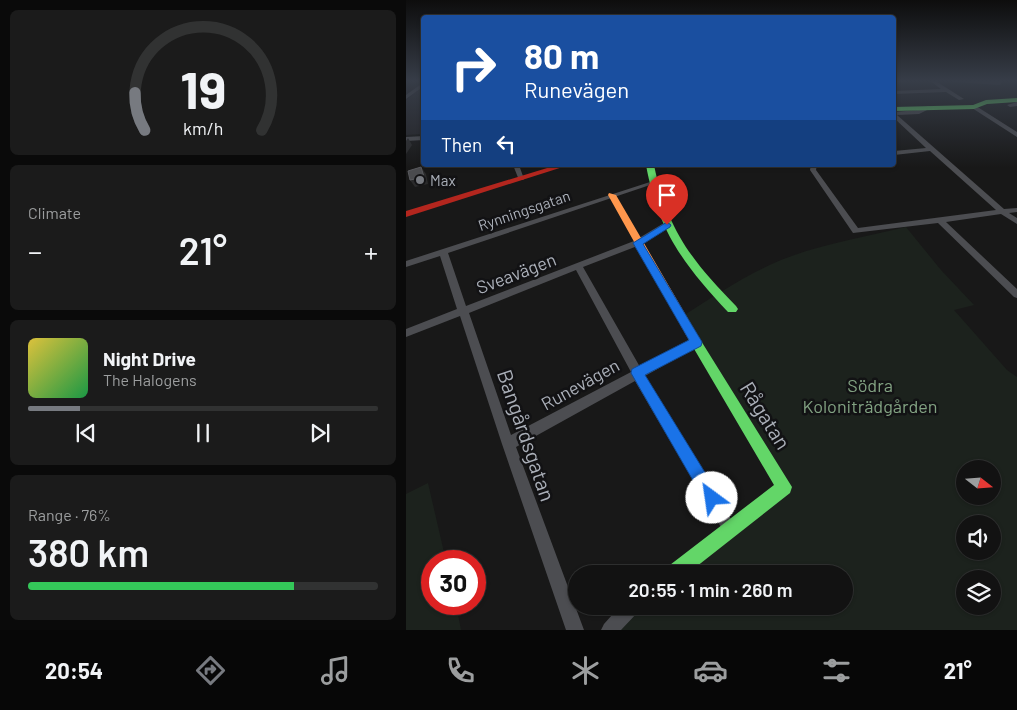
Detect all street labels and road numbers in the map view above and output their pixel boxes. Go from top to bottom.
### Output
street label: Rynningsgatan [476,186,572,234]
street label: Sveavägen [473,248,559,298]
street label: Runevägen [537,354,623,414]
street label: Bangårdsgatan [493,366,561,504]
street label: Rågatan [735,377,797,453]

